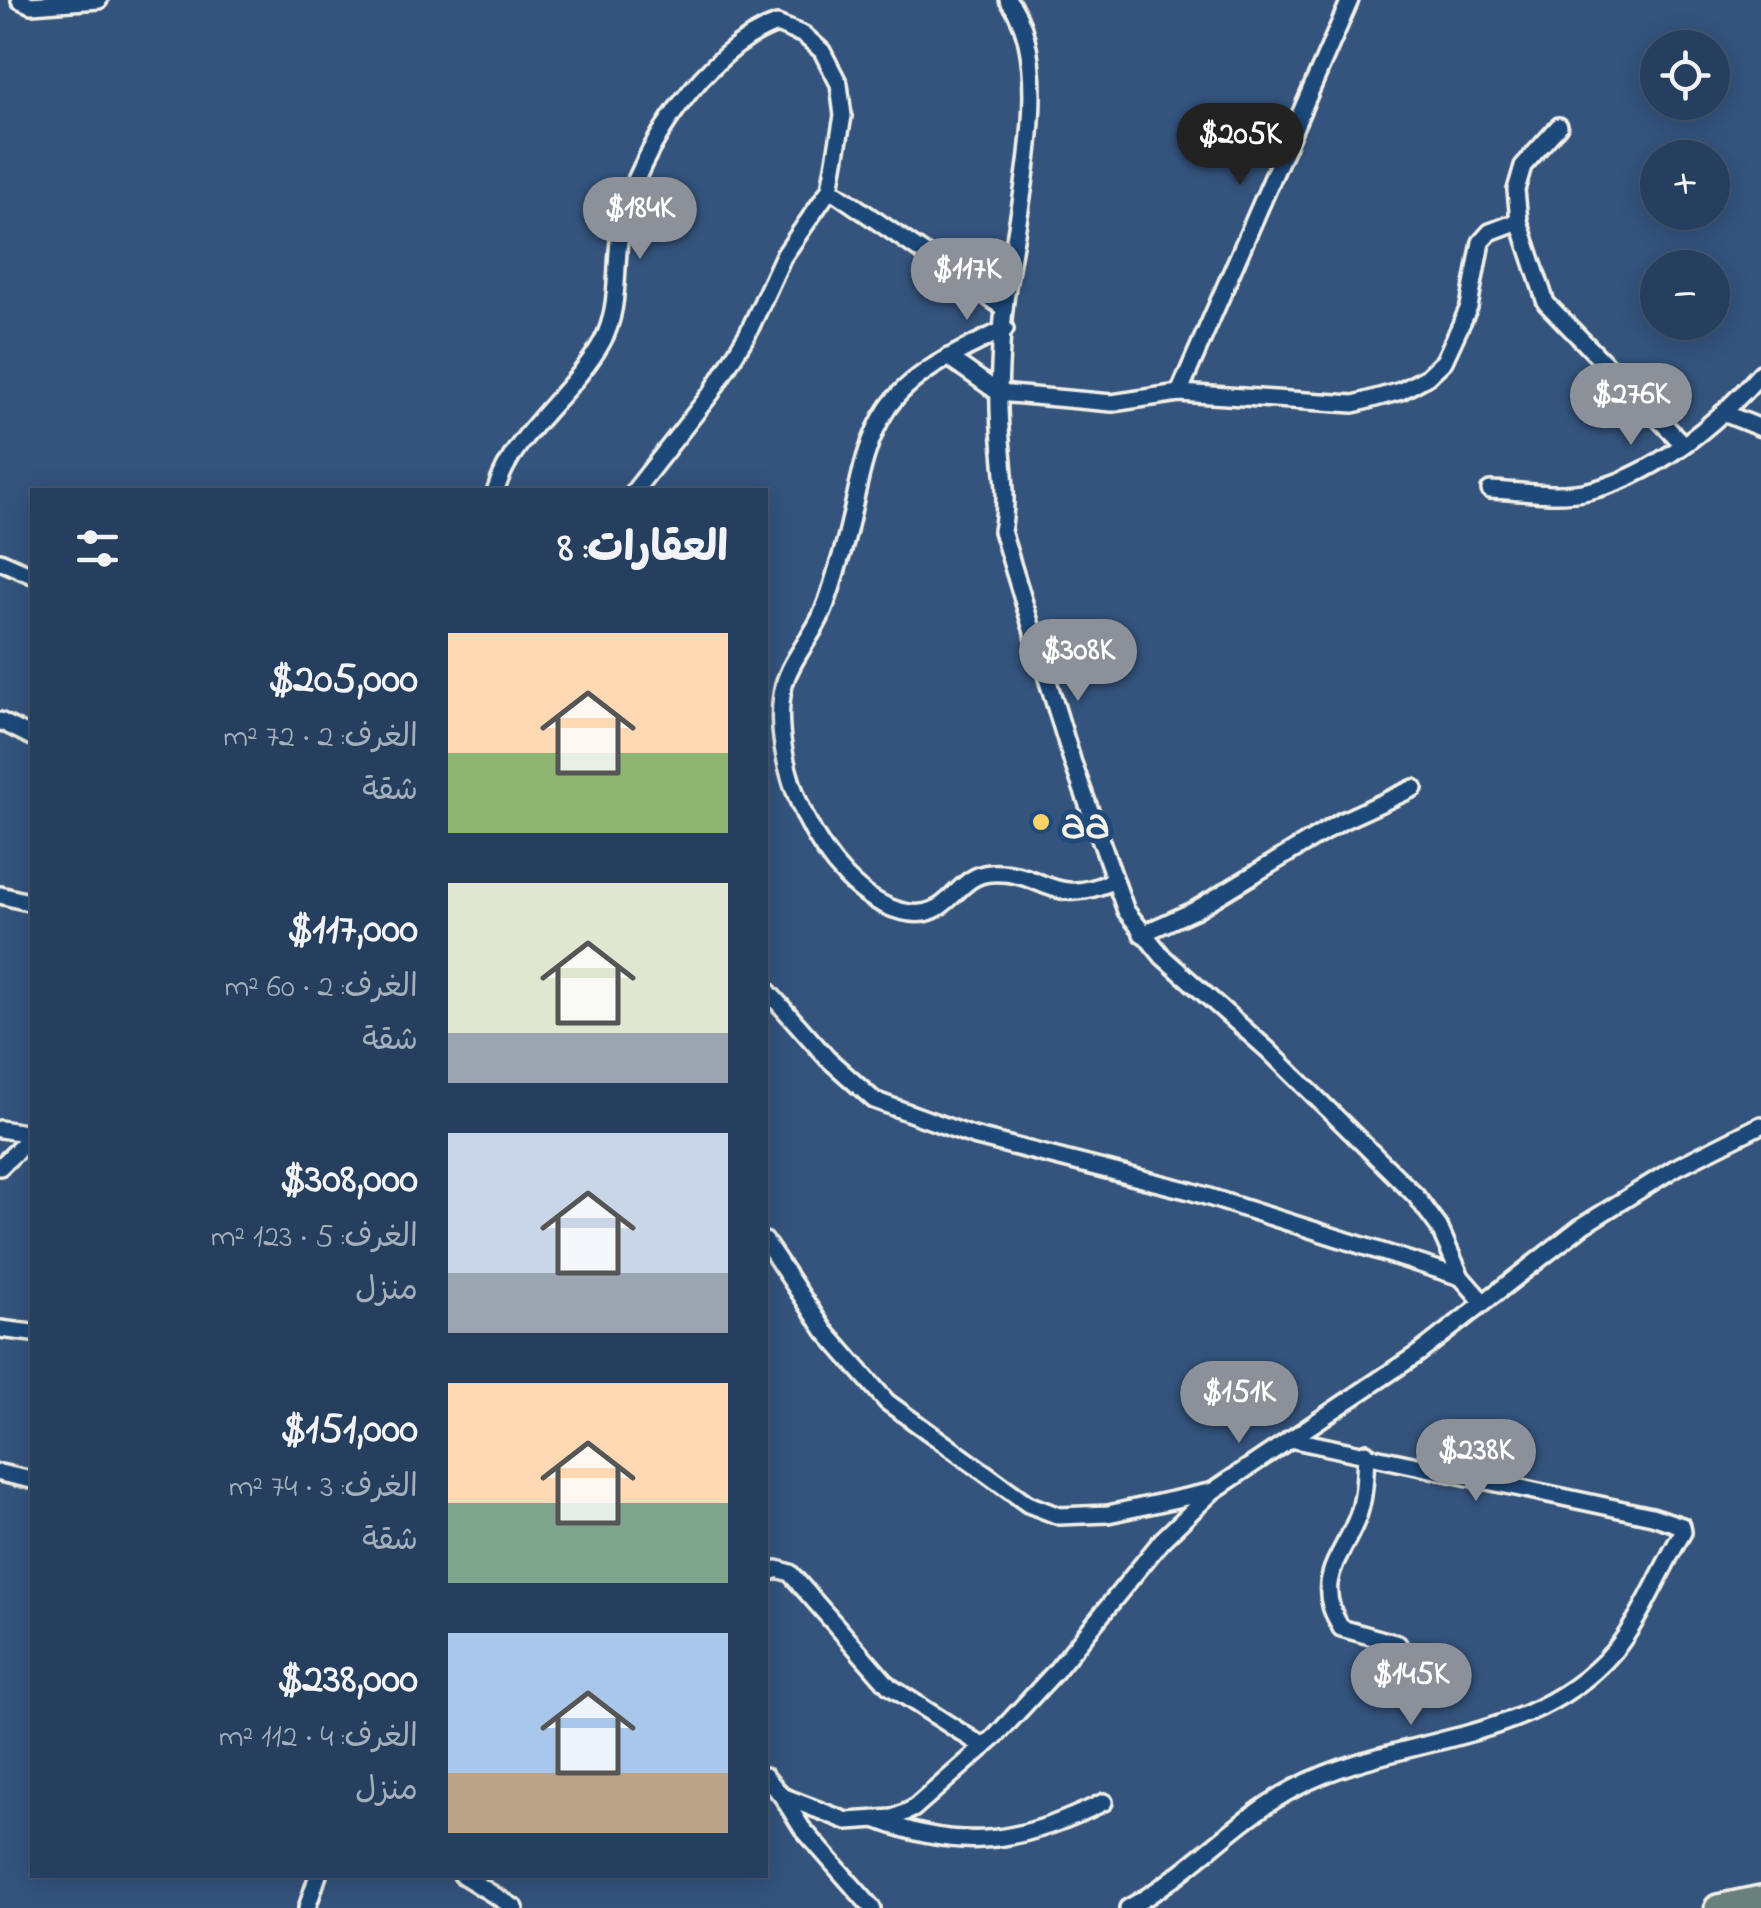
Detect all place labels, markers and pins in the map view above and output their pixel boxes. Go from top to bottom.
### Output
pin: $205K [1170,103,1310,188]
pin: $184K [570,177,710,262]
pin: $117K [897,238,1037,323]
pin: $276K [1561,363,1701,448]
pin: $308K [1008,619,1148,704]
place label: aa [1061,794,1110,860]
marker: aa [1030,811,1052,833]
pin: $151K [1169,1361,1309,1446]
pin: $238K [1406,1419,1546,1504]
pin: $145K [1341,1643,1481,1728]

